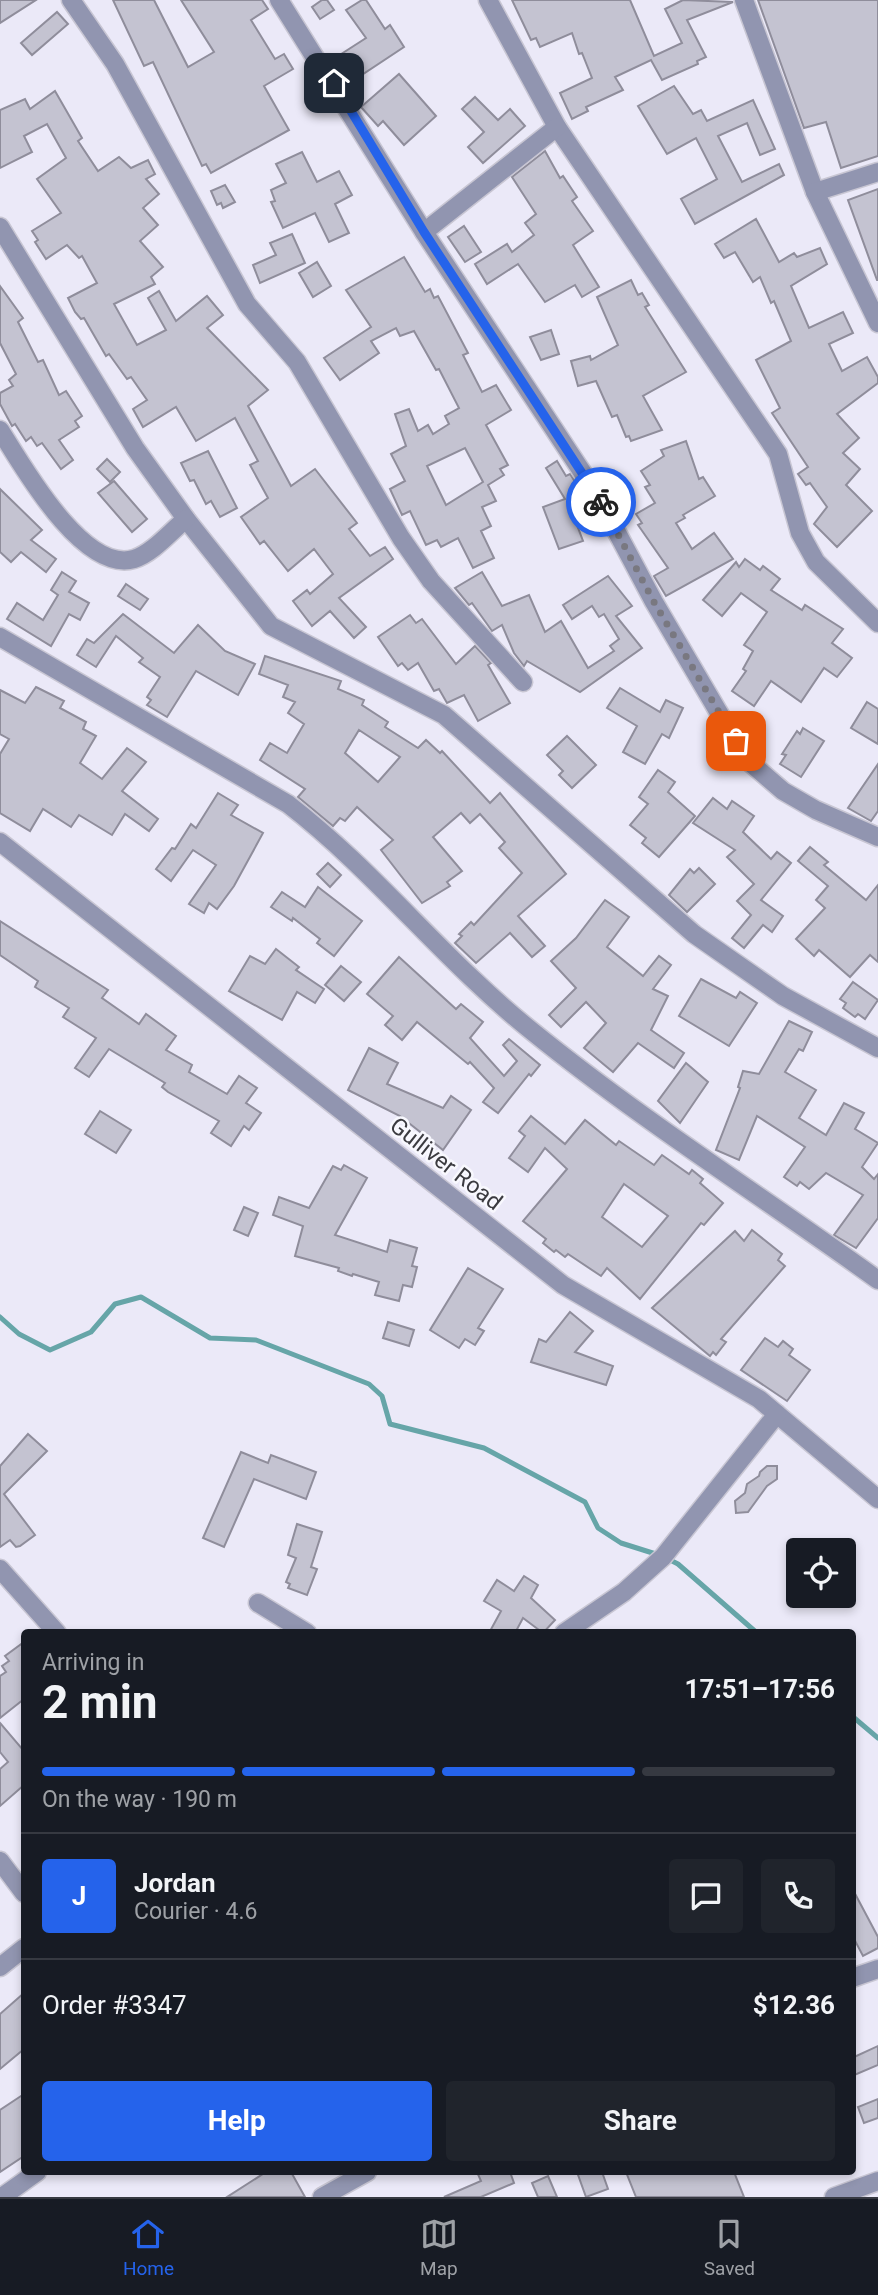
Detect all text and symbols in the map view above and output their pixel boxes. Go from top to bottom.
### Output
pin [304,53,364,113]
icon: home [315,64,353,102]
courier [566,467,636,537]
icon: bike [582,483,620,521]
pin [706,711,766,771]
icon: bag [717,722,755,760]
street label: Gulliver Road [385,1112,507,1216]
map controls [786,1538,856,1608]
button: locate [786,1538,856,1608]
text: Arriving in [42,1649,145,1676]
text: 17:51–17:56 [685,1674,835,1704]
text: 2 min [42,1675,158,1729]
text: On the way · 190 m [42,1786,237,1813]
button: chat [669,1859,743,1933]
button: phone [761,1859,835,1933]
text: Jordan [134,1868,216,1898]
text: J [72,1881,86,1911]
text: Courier · 4.6 [134,1898,257,1925]
text: Order #3347 [42,1990,187,2020]
text: $12.36 [753,1990,835,2020]
button: Help [42,2081,432,2161]
button: Share [446,2081,835,2161]
tab: Home [123,2215,174,2280]
tab: Map [420,2215,458,2280]
tab: Saved [704,2215,755,2280]

